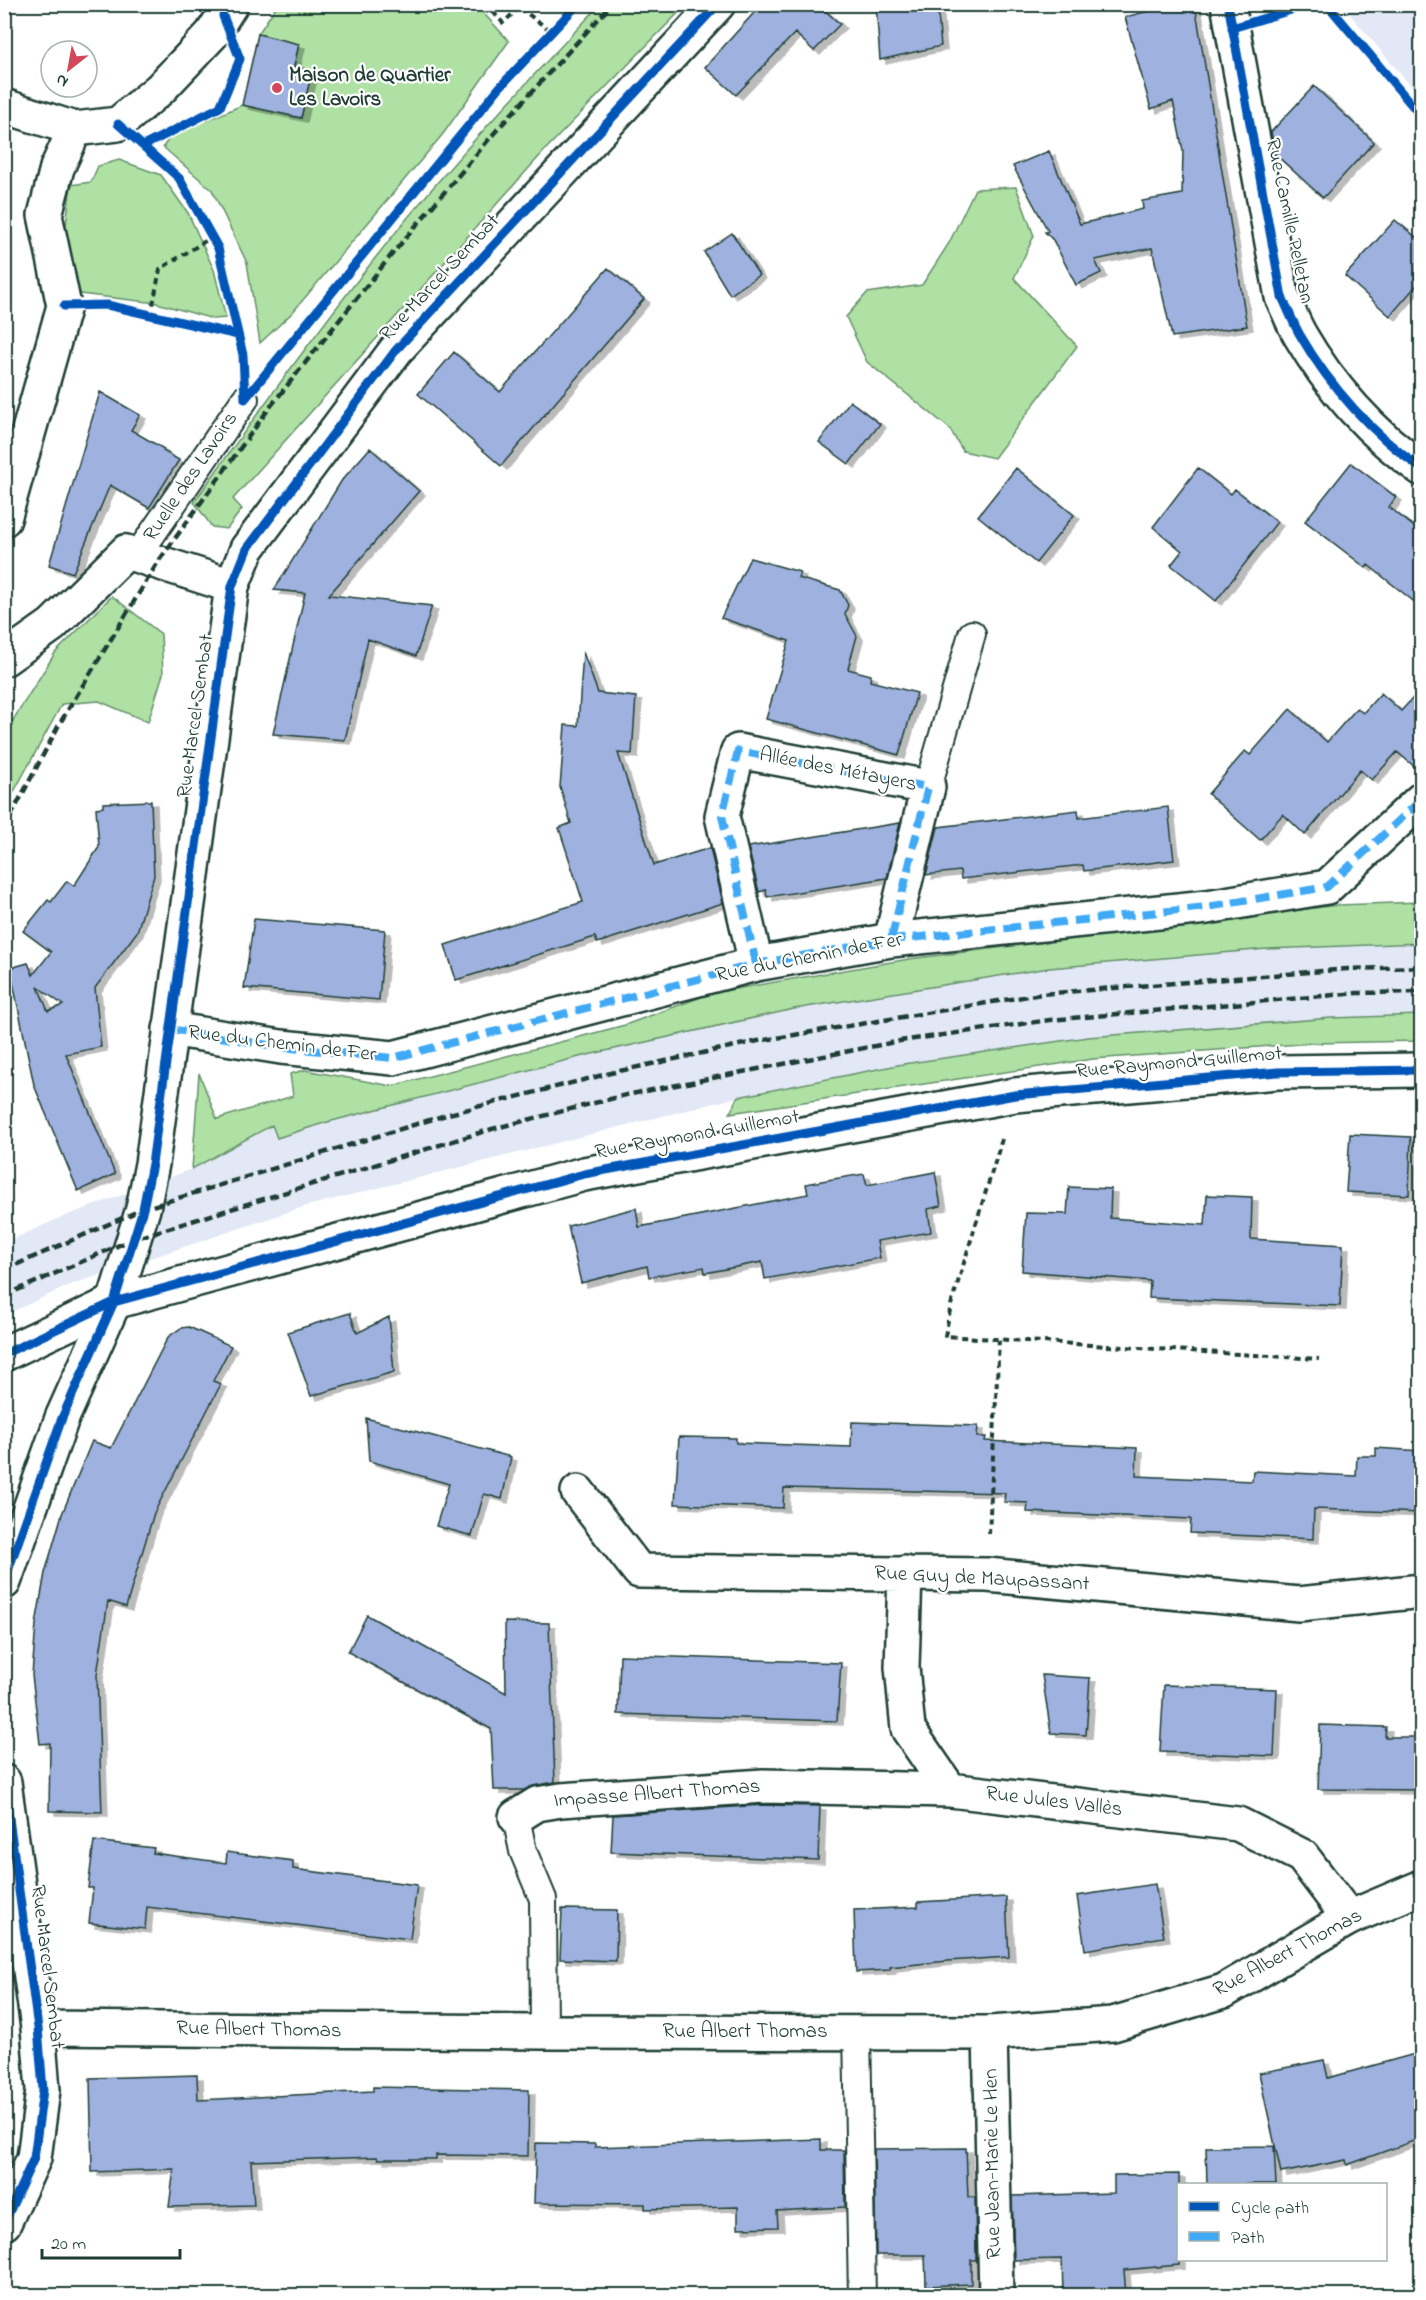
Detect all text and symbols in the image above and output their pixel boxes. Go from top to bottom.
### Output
north arrow [39,39,99,99]
place label: Maison de Quartier Les Lavoirs [289,61,451,115]
text: N [51,67,73,93]
marker: Maison de Quartier Les Lavoirs [270,81,284,95]
street label: Rue Camille Pelletan [1257,136,1321,306]
street label: Rue Marcel Sembat [373,207,507,349]
street label: Ruelle des Lavoirs [136,406,246,548]
street label: Rue Marcel Sembat [170,632,222,800]
street label: Allée des Métayers [756,740,919,802]
street label: Rue du Chemin de Fer [713,925,905,991]
street label: Rue du Chemin de Fer [186,1018,378,1071]
street label: Rue Raymond Guillemot [1075,1039,1284,1089]
street label: Rue Raymond Guillemot [592,1102,802,1170]
street label: Rue Guy de Maupassant [873,1558,1090,1602]
street label: Impasse Albert Thomas [553,1772,761,1816]
street label: Rue Jules Vallès [984,1779,1124,1825]
street label: Rue Marcel Sembat [22,1883,72,2051]
street label: Rue Albert Thomas [1208,1901,1368,2005]
street label: Rue Albert Thomas [176,2014,342,2046]
street label: Rue Albert Thomas [662,2017,828,2047]
street label: Rue Jean-Marie Le Hen [976,2068,1010,2260]
legend [1177,2183,1387,2261]
text: Cycle path [1231,2196,1309,2222]
scale bar [42,2222,180,2260]
text: Path [1231,2226,1265,2252]
text: 20 m [51,2232,86,2258]

